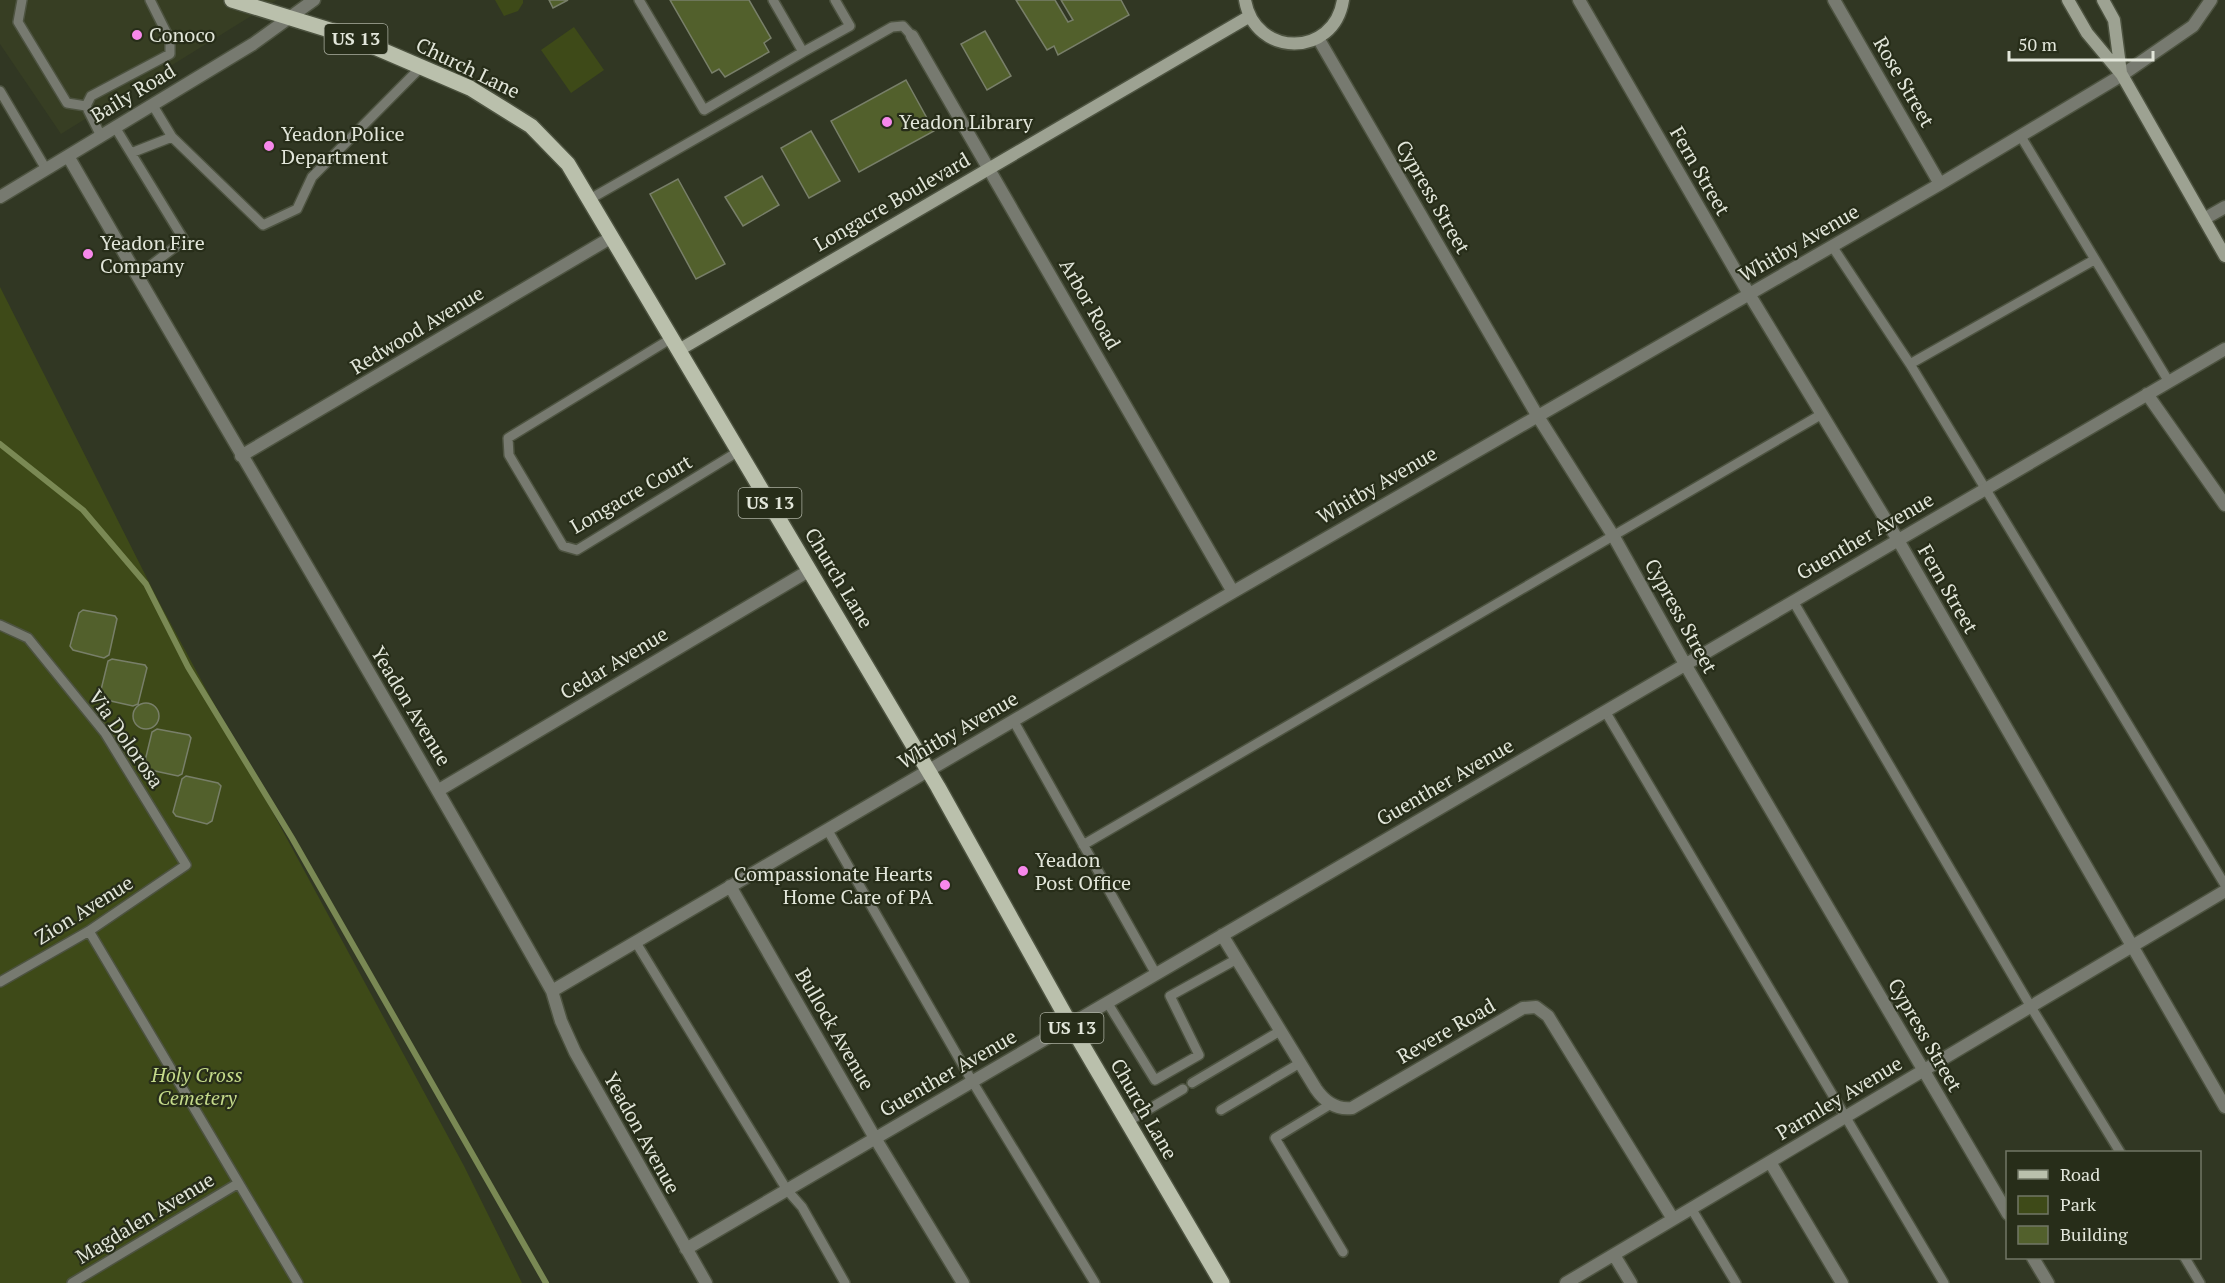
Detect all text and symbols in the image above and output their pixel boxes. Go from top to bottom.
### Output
place label: Conoco [149,21,215,48]
road number: US 13 [324,24,388,54]
scale bar [2009,24,2153,62]
marker: Conoco [130,28,144,42]
street label: Church Lane [412,31,525,104]
street label: Rose Street [1868,32,1942,132]
text: 50 m [2018,32,2058,56]
street label: Baily Road [85,57,180,128]
place label: Yeadon Library [899,108,1034,135]
marker: Yeadon Library [880,115,894,129]
place label: Yeadon Police Department [281,120,405,170]
street label: Fern Street [1664,121,1737,221]
street label: Cypress Street [1390,135,1477,259]
marker: Yeadon Police Department [262,139,276,153]
street label: Longacre Boulevard [809,146,975,257]
street label: Whitby Avenue [1734,197,1864,288]
place label: Yeadon Fire Company [100,229,205,279]
marker: Yeadon Fire Company [81,247,95,261]
street label: Arbor Road [1054,253,1127,354]
street label: Redwood Avenue [345,279,488,380]
street label: Whitby Avenue [1312,439,1442,530]
street label: Longacre Court [565,447,697,539]
street label: Guenther Avenue [1791,485,1938,586]
road number: US 13 [738,488,802,518]
street label: Church Lane [799,522,880,633]
street label: Fern Street [1912,539,1985,639]
street label: Cypress Street [1639,554,1724,678]
street label: Cedar Avenue [555,620,673,705]
street label: Yeadon Avenue [365,641,458,771]
street label: Via Dolorosa [83,684,170,793]
street label: Whitby Avenue [893,684,1023,775]
street label: Guenther Avenue [1371,731,1518,832]
place label: Yeadon Post Office [1035,846,1131,896]
place label: Compassionate Hearts Home Care of PA [734,860,933,910]
marker: Yeadon Post Office [1016,864,1030,878]
street label: Zion Avenue [29,869,138,950]
marker: Compassionate Hearts Home Care of PA [938,878,952,892]
street label: Bullock Avenue [790,963,881,1095]
street label: Cypress Street [1882,973,1969,1097]
street label: Revere Road [1392,992,1500,1070]
road number: US 13 [1040,1013,1104,1043]
street label: Guenther Avenue [874,1022,1021,1123]
street label: Parmley Avenue [1771,1049,1907,1146]
street label: Church Lane [1105,1053,1184,1164]
park label: Holy Cross Cemetery [150,1061,243,1111]
street label: Yeadon Avenue [598,1067,687,1198]
legend [2006,1151,2201,1259]
text: Road [2060,1162,2100,1186]
street label: Magdalen Avenue [70,1166,219,1270]
text: Park [2060,1192,2097,1216]
text: Building [2060,1222,2128,1246]

